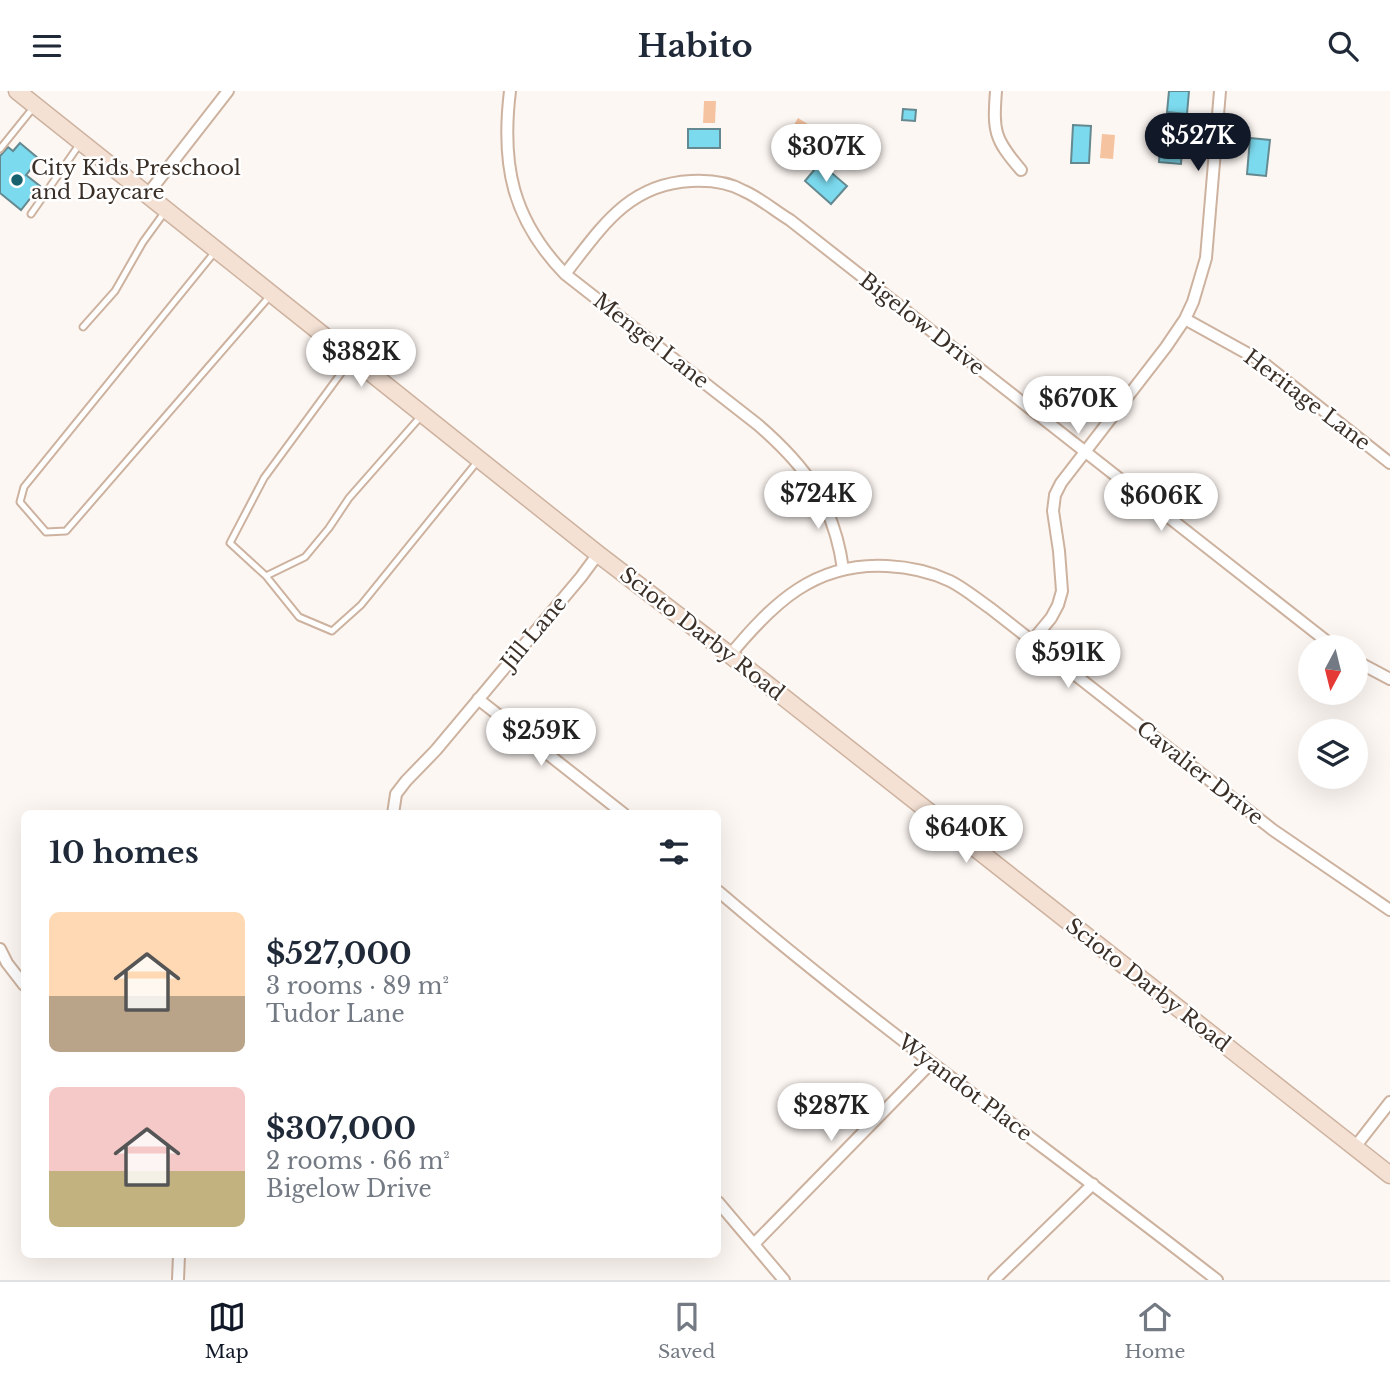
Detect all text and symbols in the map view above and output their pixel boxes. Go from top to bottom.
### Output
text: Habito [637,26,753,66]
icon: menu [28,27,66,65]
icon: search [1324,27,1362,65]
pin: $527K [1149,113,1247,173]
text: $527K [1161,122,1235,150]
pin: $307K [777,125,875,184]
text: $307K [787,133,865,161]
place label: City Kids Preschool and Daycare [31,155,241,205]
marker: City Kids Preschool and Daycare [9,172,25,188]
street label: Bigelow Drive [854,267,990,381]
street label: Mengel Lane [588,288,714,394]
pin: $382K [312,329,410,389]
text: $382K [322,338,400,366]
street label: Heritage Lane [1239,344,1375,456]
pin: $670K [1029,377,1127,436]
text: $670K [1039,385,1117,413]
pin: $724K [769,471,867,531]
pin: $606K [1112,473,1210,533]
text: $724K [780,480,856,508]
text: $606K [1120,482,1202,510]
street label: Scioto Darby Road [615,562,789,706]
street label: Jill Lane [494,591,572,677]
pin: $591K [1019,631,1117,690]
north arrow [1298,635,1368,705]
map controls [1298,635,1368,789]
text: $591K [1032,639,1104,667]
pin: $259K [492,709,590,768]
street label: Cavalier Drive [1131,715,1269,831]
text: $259K [502,717,580,745]
button: layers [1298,719,1368,789]
pin: $640K [917,805,1015,865]
text: $640K [925,814,1007,842]
icon: filters [655,833,693,871]
text: 10 homes [49,834,199,871]
street label: Scioto Darby Road [1061,913,1235,1057]
text: $527,000 [266,935,412,972]
icon: home [105,940,189,1024]
text: 3 rooms · 89 m² [266,972,449,1000]
text: Tudor Lane [266,1000,405,1028]
street label: Wyandot Place [892,1028,1037,1147]
pin: $287K [782,1083,880,1143]
text: $287K [793,1092,869,1120]
text: $307,000 [266,1110,416,1147]
icon: home [105,1115,189,1199]
text: 2 rooms · 66 m² [266,1147,450,1175]
text: Bigelow Drive [266,1175,432,1203]
tab: Map [205,1298,249,1363]
tab: Saved [658,1298,715,1363]
tab: Home [1125,1298,1185,1363]

